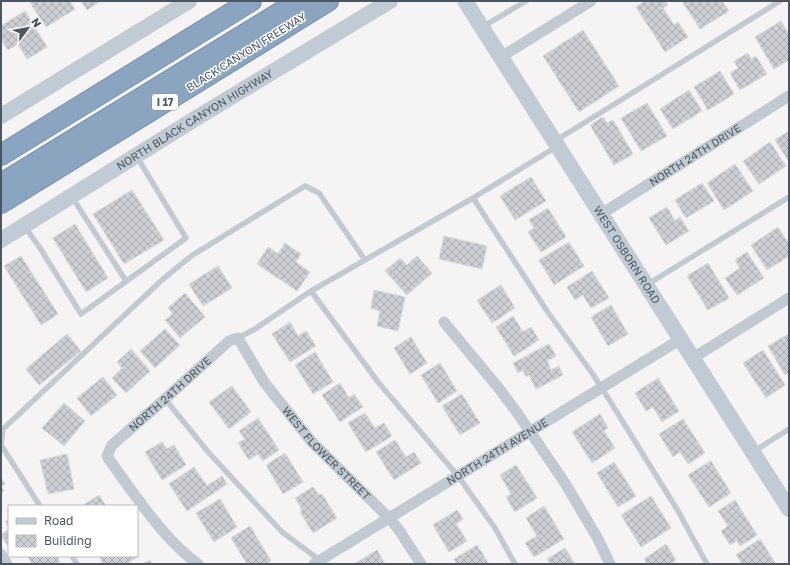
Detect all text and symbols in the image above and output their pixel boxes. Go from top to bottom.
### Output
north arrow [8,8,48,48]
street label: BLACK CANYON FREEWAY [184,9,308,94]
text: N [29,15,45,29]
street label: NORTH BLACK CANYON HIGHWAY [114,66,275,172]
road number: I 17 [152,94,178,110]
street label: NORTH 24TH DRIVE [647,121,743,188]
street label: WEST OSBORN ROAD [591,203,663,306]
street label: NORTH 24TH DRIVE [126,354,213,434]
street label: WEST FLOWER STREET [280,404,374,502]
street label: NORTH 24TH AVENUE [444,415,550,487]
legend [8,505,138,557]
text: Road [44,513,73,528]
text: Building [44,533,92,548]

